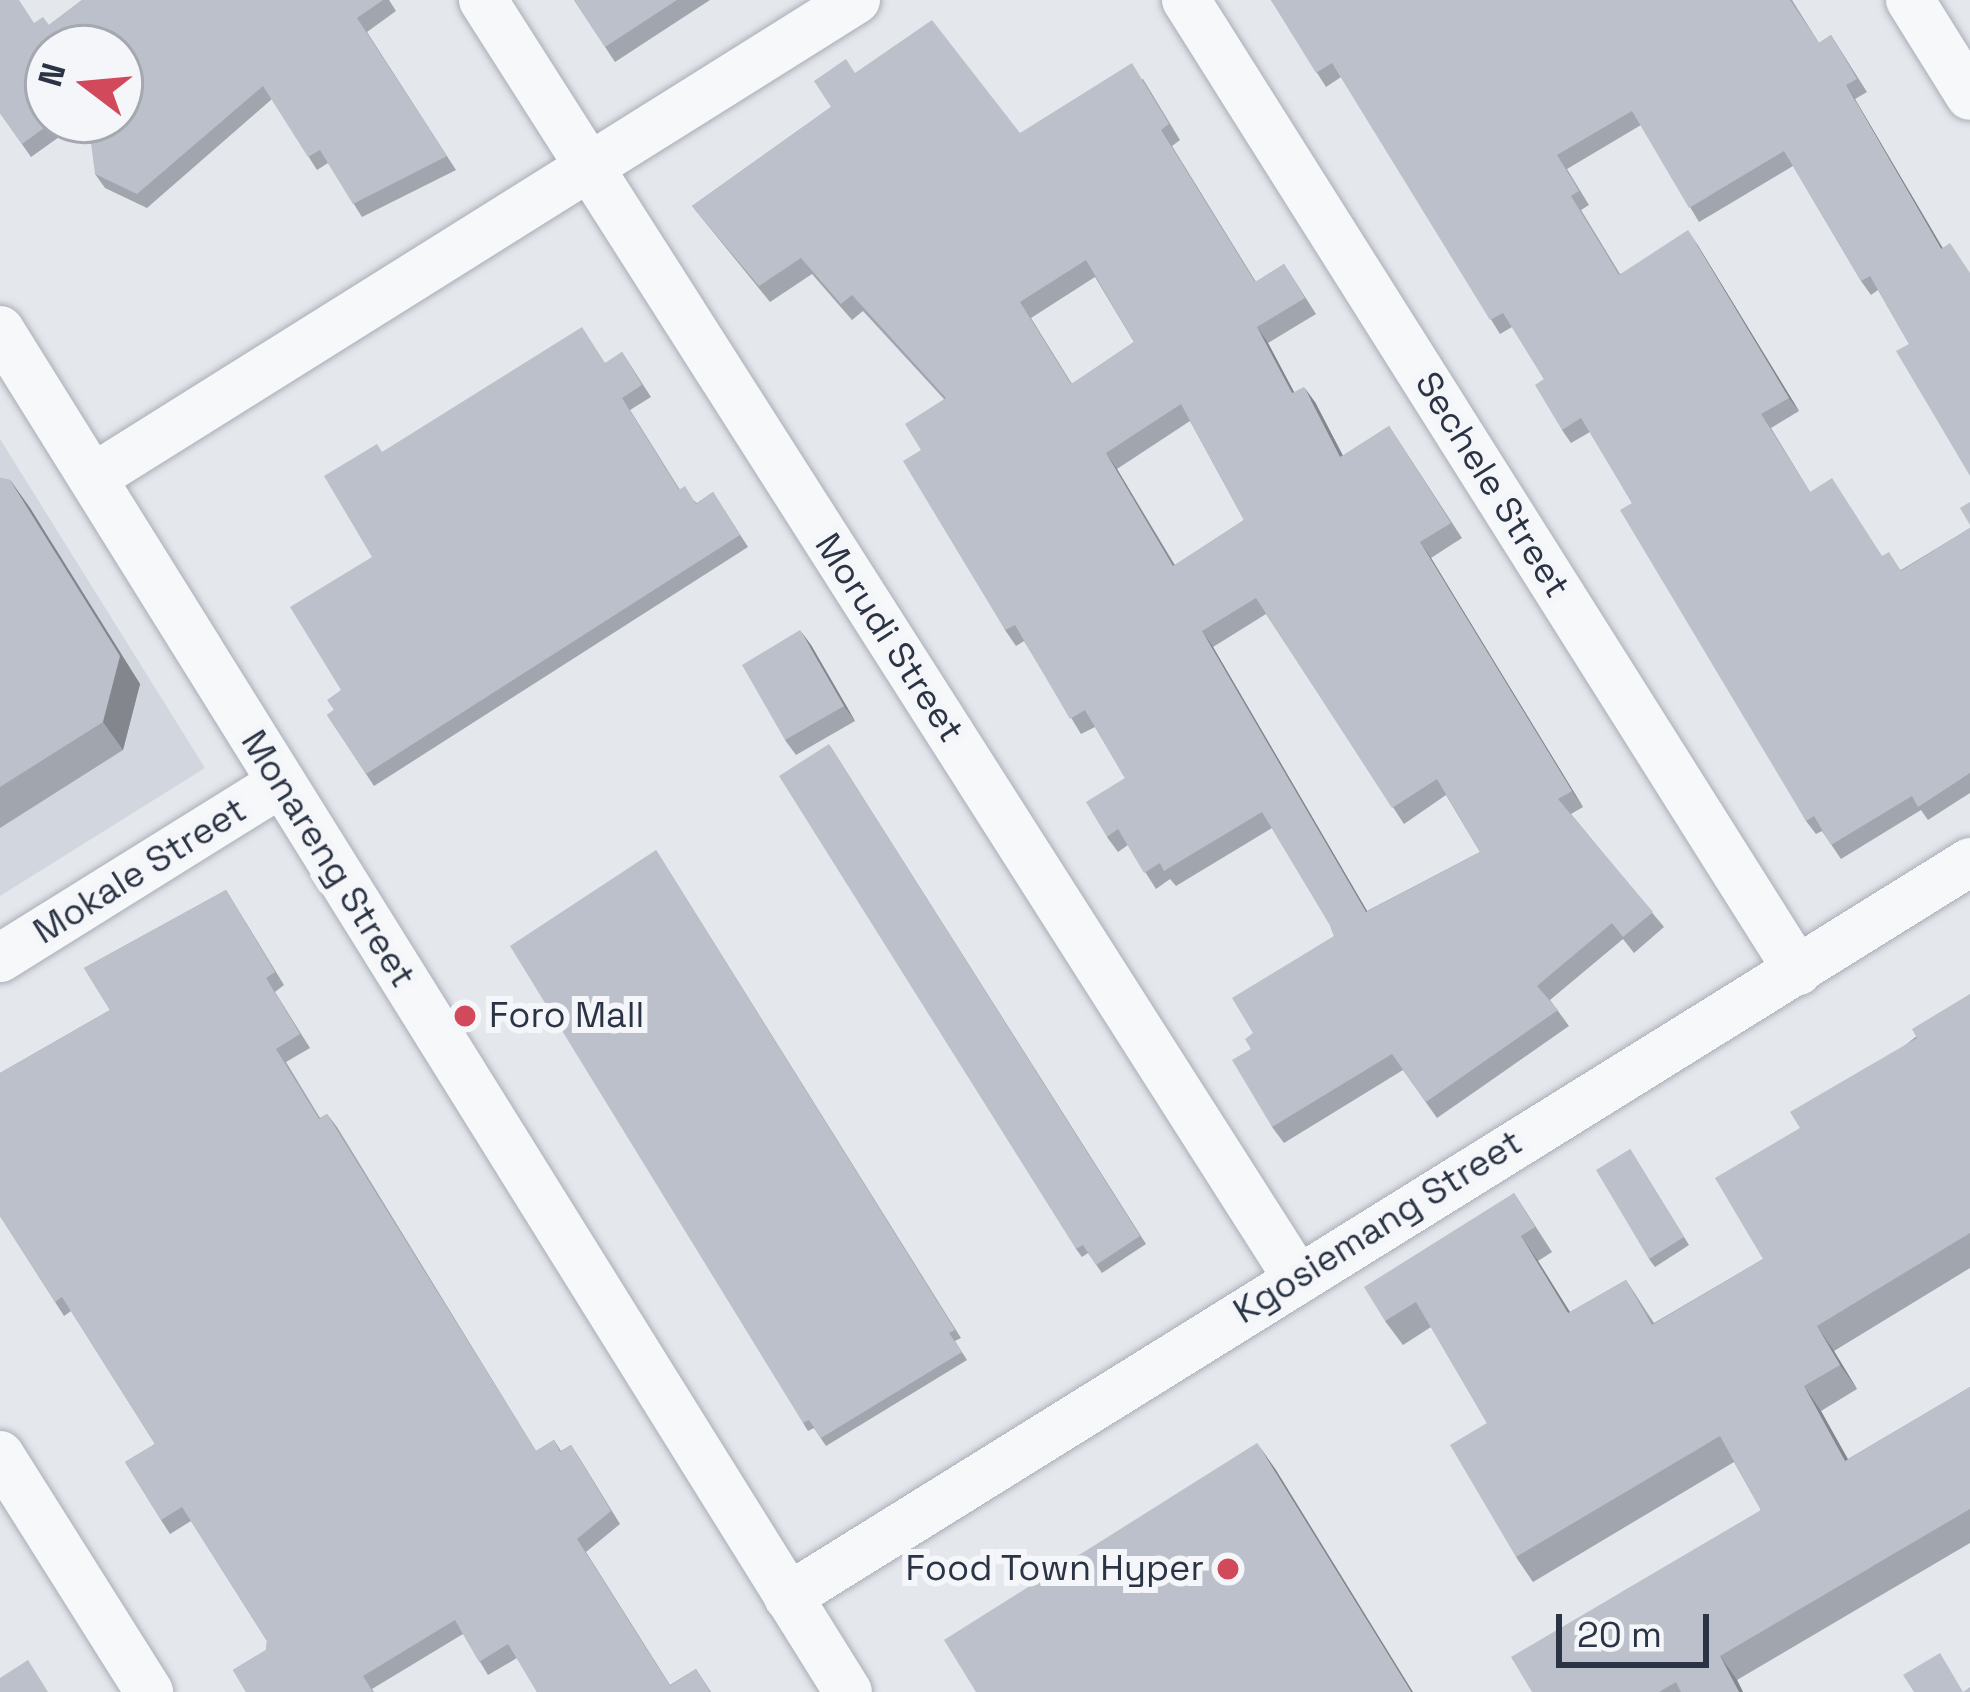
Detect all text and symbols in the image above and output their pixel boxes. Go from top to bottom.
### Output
north arrow [24,24,144,144]
text: N [29,58,76,91]
street label: Sechele Street [1405,364,1579,606]
street label: Morudi Street [805,525,973,751]
street label: Monareng Street [232,723,424,995]
street label: Mokale Street [26,788,254,954]
place label: Foro Mall [489,994,644,1038]
marker: Foro Mall [452,1003,478,1029]
street label: Kgosiemang Street [1226,1121,1530,1333]
place label: Food Town Hyper [905,1547,1204,1591]
marker: Food Town Hyper [1215,1556,1241,1582]
scale bar [1562,1590,1715,1664]
text: 20 m [1577,1612,1662,1658]

